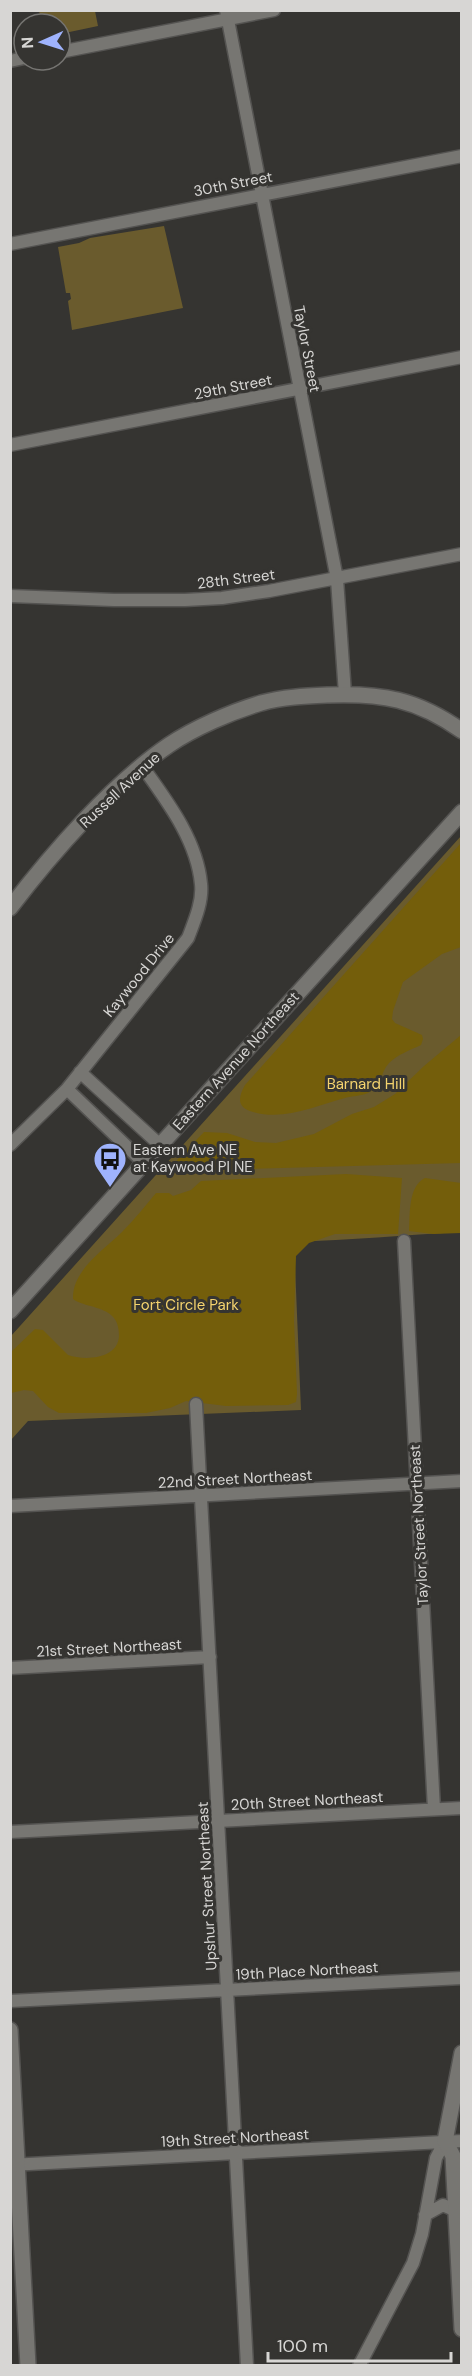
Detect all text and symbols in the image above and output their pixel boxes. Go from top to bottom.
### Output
north arrow [12,12,72,72]
text: N [17,36,38,49]
street label: 30th Street [192,167,274,201]
street label: Taylor Street [289,304,325,394]
street label: 29th Street [192,370,274,404]
street label: 28th Street [196,564,276,594]
street label: Russell Avenue [76,748,164,832]
street label: Kaywood Drive [99,929,179,1021]
street label: Eastern Avenue Northeast [168,987,304,1135]
park label: Barnard Hill [327,1074,405,1094]
place label: Eastern Ave NE at Kaywood Pl NE [133,1140,253,1177]
bus stop icon: Eastern Ave NE at Kaywood Pl NE [92,1141,128,1188]
park label: Fort Circle Park [133,1295,239,1315]
street label: Taylor Street Northeast [405,1444,433,1606]
street label: 22nd Street Northeast [157,1465,313,1493]
street label: 21st Street Northeast [36,1634,183,1662]
street label: 20th Street Northeast [230,1787,384,1815]
street label: Upshur Street Northeast [193,1801,221,1971]
street label: 19th Place Northeast [235,1957,379,1985]
street label: 19th Street Northeast [160,2124,310,2152]
scale bar [268,2325,451,2363]
text: 100 m [277,2334,328,2358]

